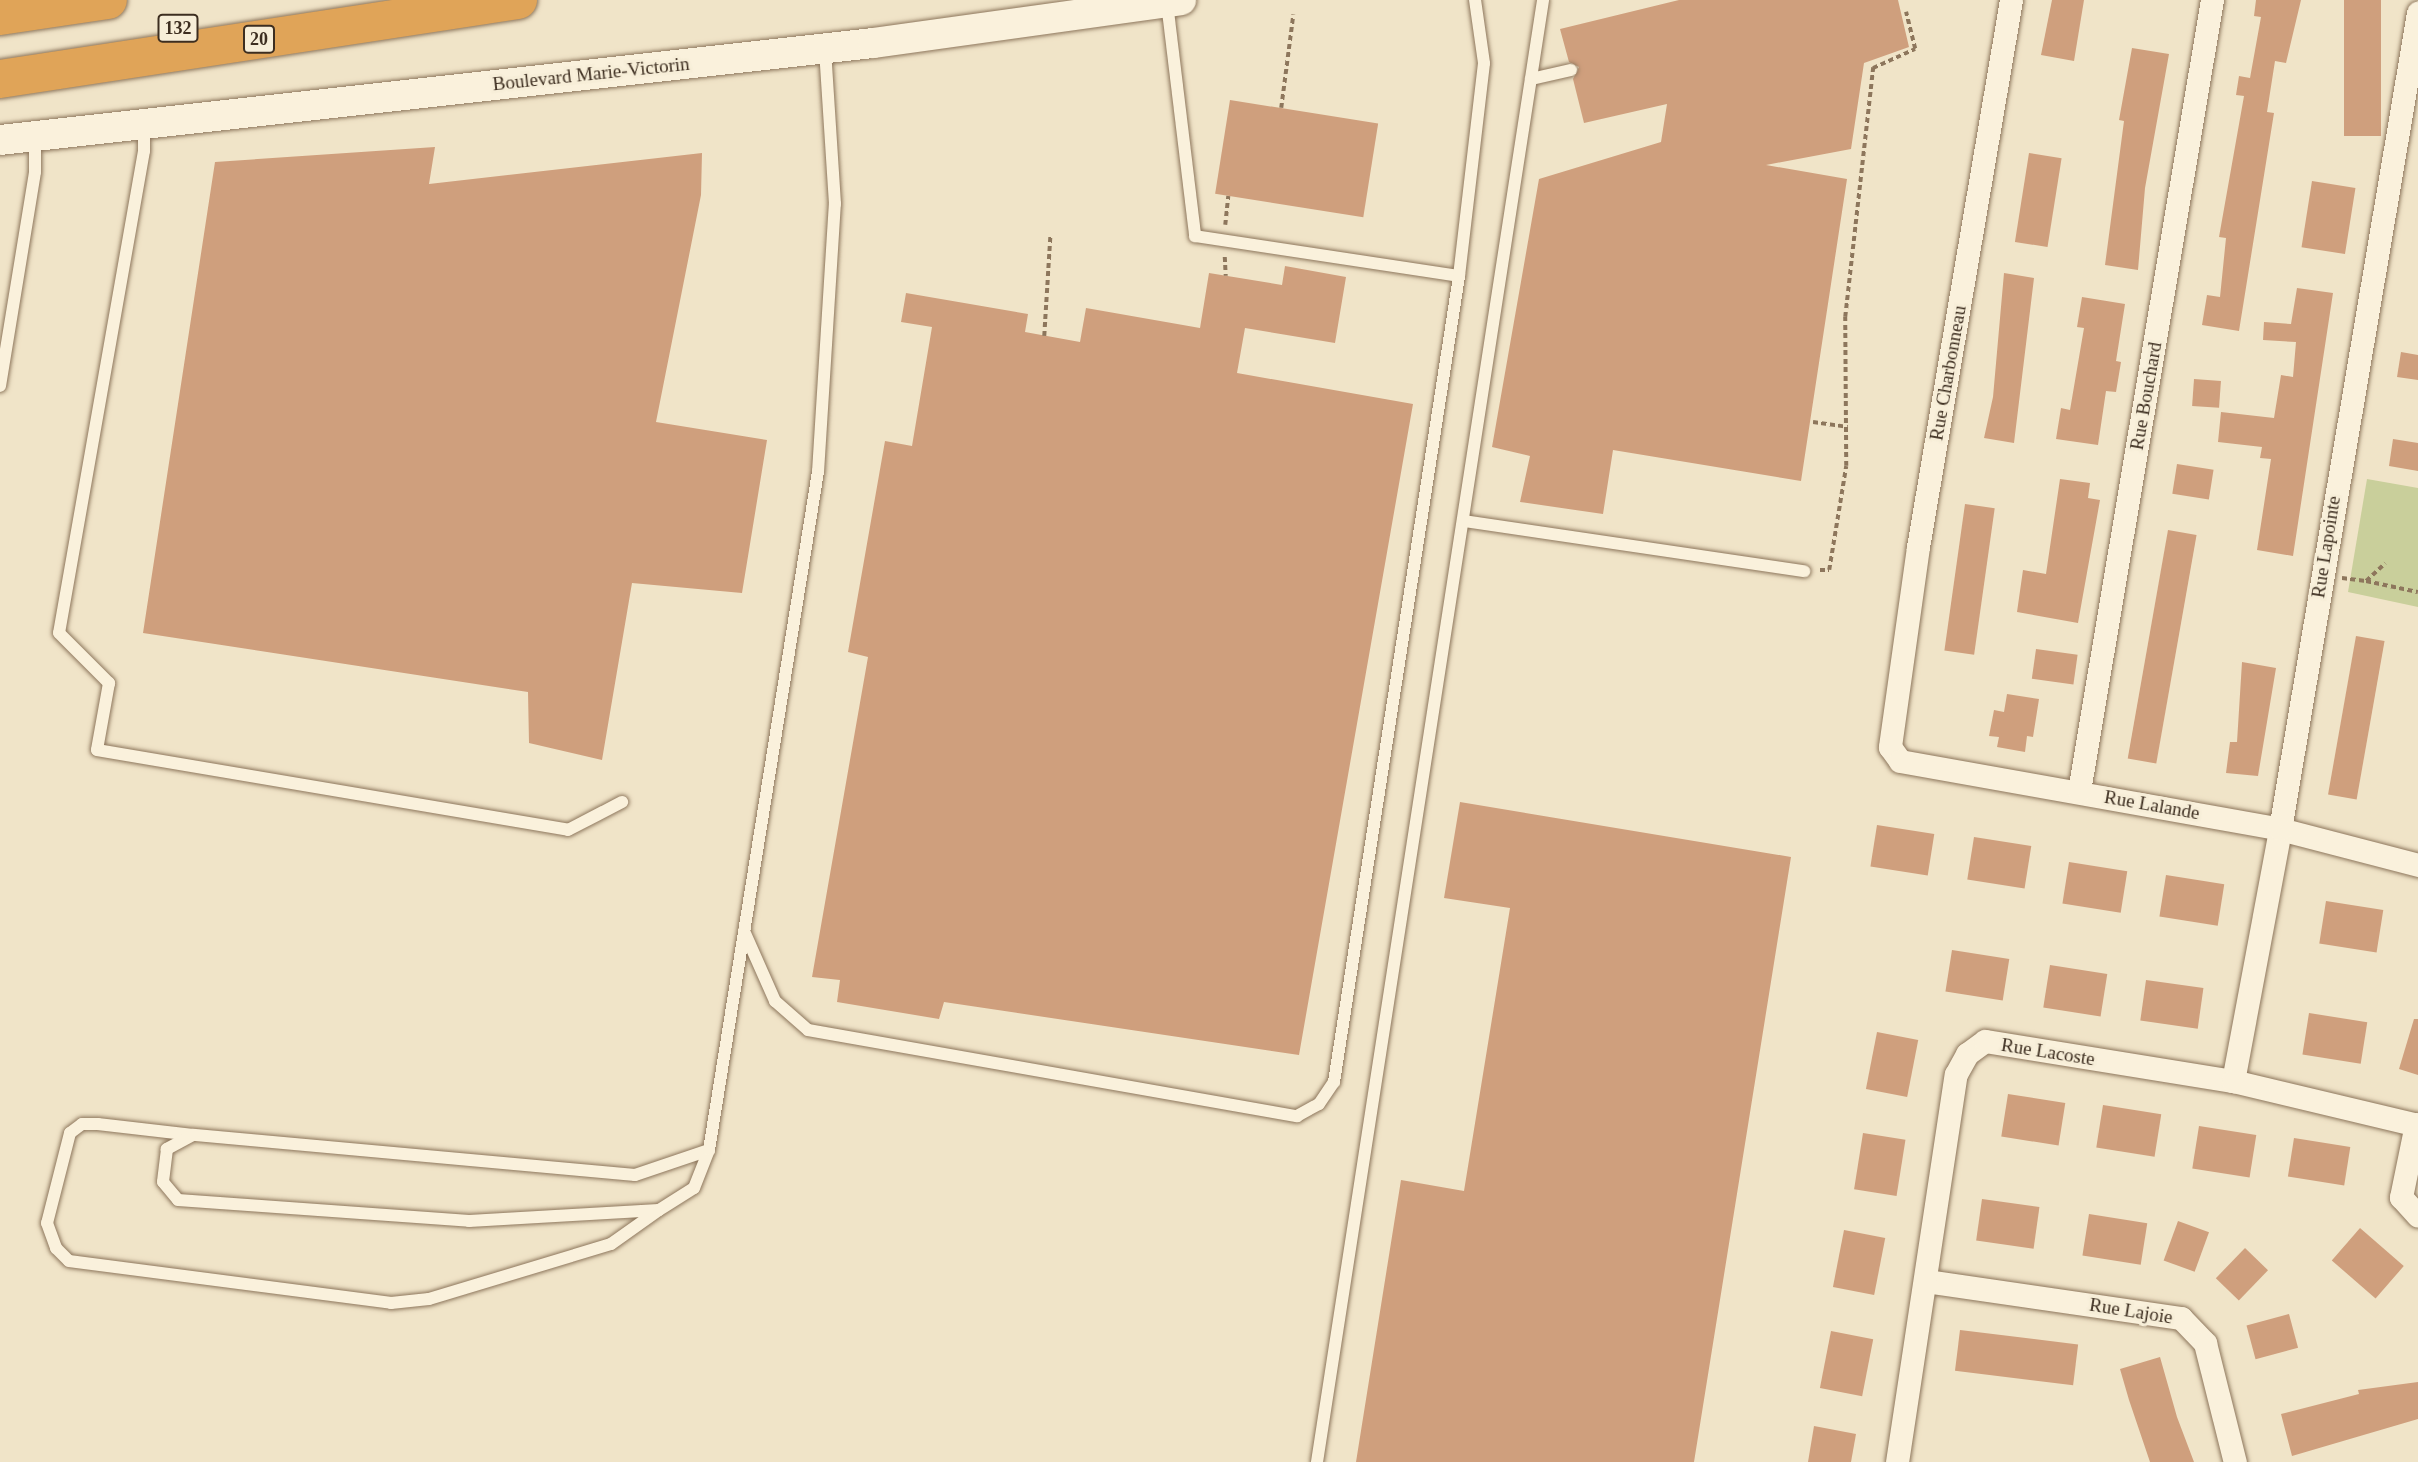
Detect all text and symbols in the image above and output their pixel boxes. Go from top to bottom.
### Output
road number: 132 [157,13,199,42]
road number: 20 [242,24,276,54]
street label: Boulevard Marie-Victorin [491,52,691,96]
street label: Rue Charbonneau [1925,304,1971,442]
street label: Rue Bouchard [2125,340,2167,452]
street label: Rue Lapointe [2307,494,2345,600]
street label: Rue Lalande [2102,785,2202,825]
street label: Rue Lacoste [2000,1033,2096,1071]
street label: Rue Lajoie [2088,1293,2174,1329]

